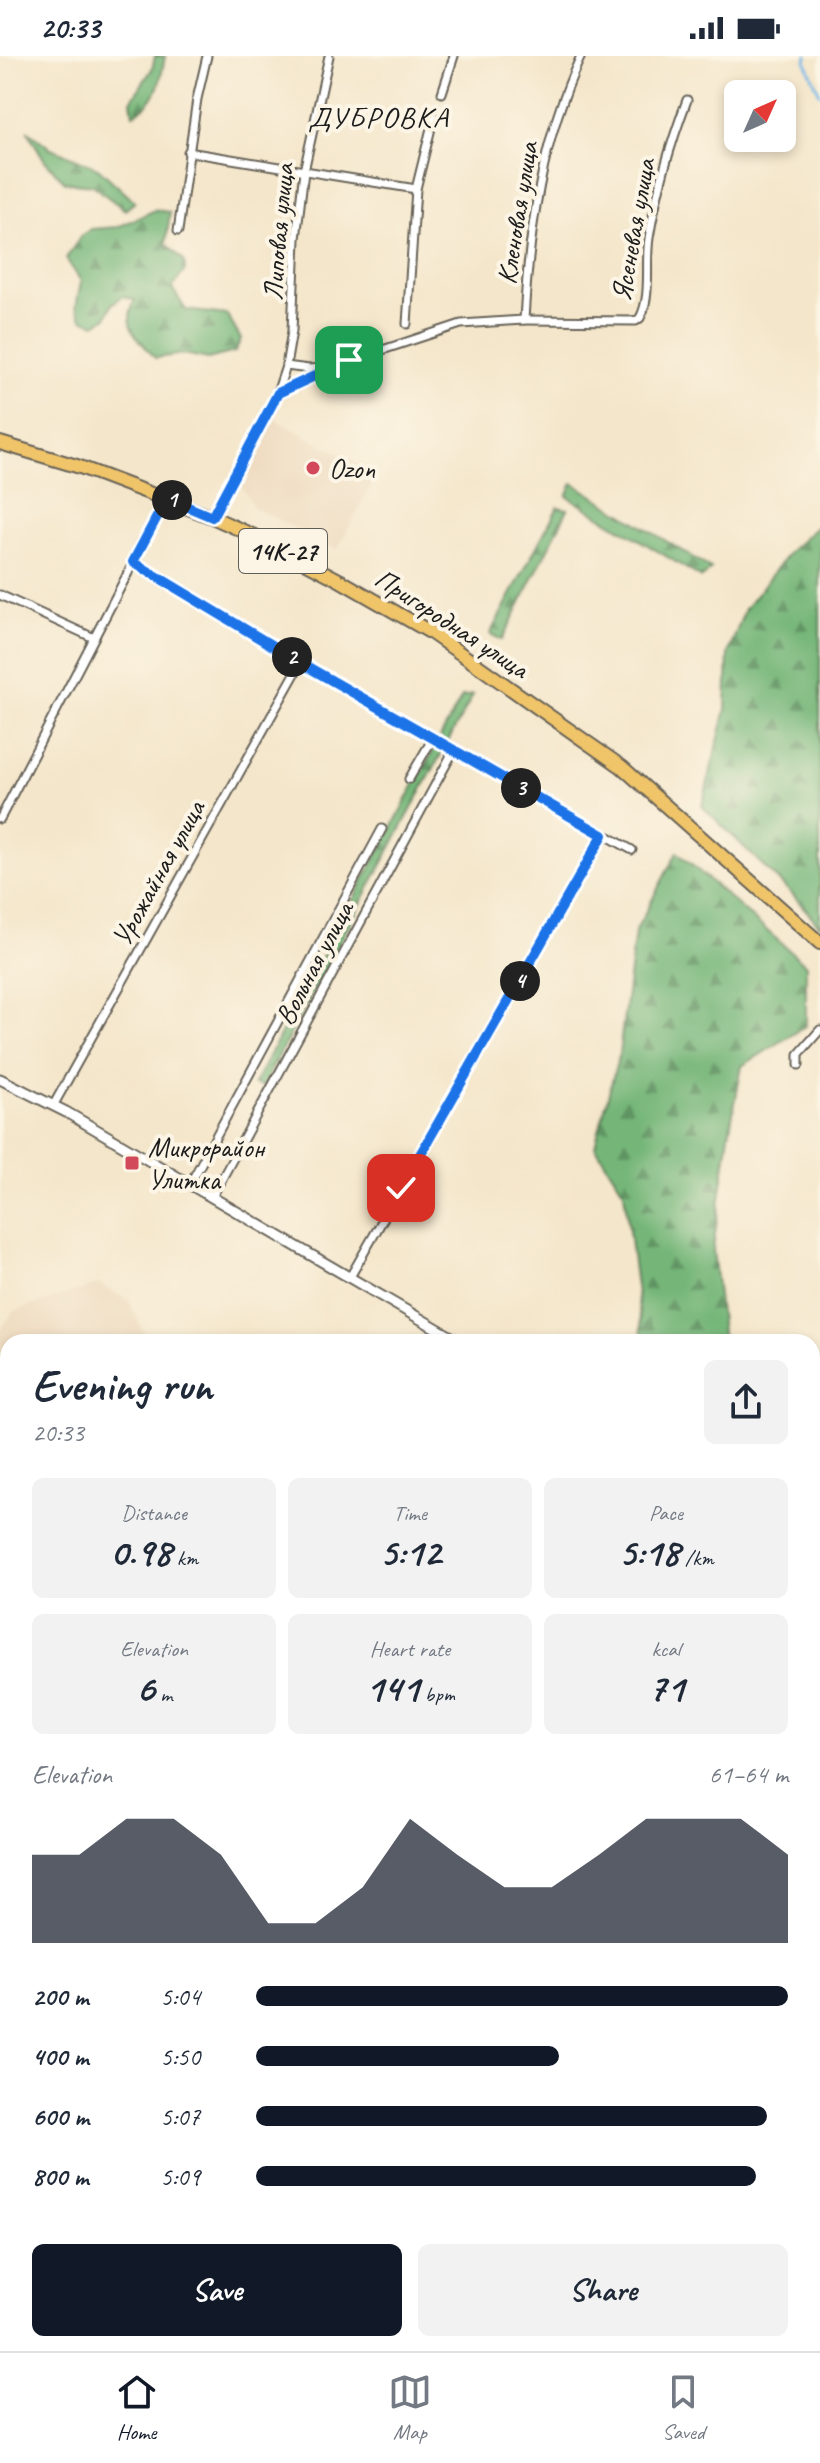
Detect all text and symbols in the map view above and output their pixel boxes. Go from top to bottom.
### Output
text: 20:33 [40,9,100,47]
north arrow [724,80,796,152]
map controls [724,80,796,152]
district label: ДУБРОВКА [308,98,450,136]
street label: Кленовая улица [489,138,546,287]
street label: Ясеневая улица [603,154,663,304]
street label: Липовая улица [255,161,302,302]
pin [315,326,383,394]
icon: arrive [327,338,371,382]
place label: Ozon [329,451,375,486]
marker: Ozon [304,459,322,477]
pin: 1 [152,480,192,520]
text: 1 [167,486,177,514]
road number: 14К-27 [239,529,327,573]
street label: Пригородная улица [369,560,537,687]
pin: 2 [272,637,312,677]
text: 2 [287,643,297,671]
pin: 3 [501,768,541,808]
text: 3 [516,774,526,802]
street label: Урожайная улица [104,793,213,952]
street label: Вольная улица [267,893,362,1031]
pin: 4 [500,961,540,1001]
text: 4 [515,967,525,995]
place label: Микрорайон Улитка [148,1130,266,1197]
marker: Микрорайон Улитка [123,1154,141,1172]
pin [367,1154,435,1222]
icon: check [379,1166,423,1210]
text: Evening run [32,1358,212,1413]
button: share [704,1360,788,1444]
text: 20:33 [32,1416,84,1449]
text: Distance [121,1499,187,1527]
text: Time [393,1499,427,1527]
text: Pace [649,1499,683,1527]
text: 0.98 [110,1527,171,1577]
text: 5:12 [379,1527,441,1577]
text: 5:18 [618,1527,680,1577]
text: km [171,1544,198,1572]
text: /km [680,1544,714,1572]
text: Elevation [120,1635,188,1663]
text: Heart rate [370,1635,450,1663]
text: kcal [651,1635,681,1663]
text: 6 [136,1663,155,1713]
text: 141 [365,1663,419,1713]
text: 71 [648,1663,684,1713]
text: m [155,1680,172,1708]
text: bpm [419,1680,455,1708]
text: Elevation [32,1758,112,1791]
text: 61–64 m [709,1758,788,1791]
text: 200 m [32,1980,88,2013]
text: 5:04 [160,1980,200,2013]
text: 400 m [32,2040,88,2073]
text: 5:50 [160,2040,200,2073]
text: 600 m [32,2100,89,2133]
text: 5:07 [160,2100,200,2133]
text: 800 m [32,2160,88,2193]
text: 5:09 [160,2160,200,2193]
button: Save [32,2244,402,2336]
button: Share [418,2244,788,2336]
tab: Home [115,2370,159,2446]
tab: Map [388,2370,432,2446]
tab: Saved [661,2370,705,2446]

